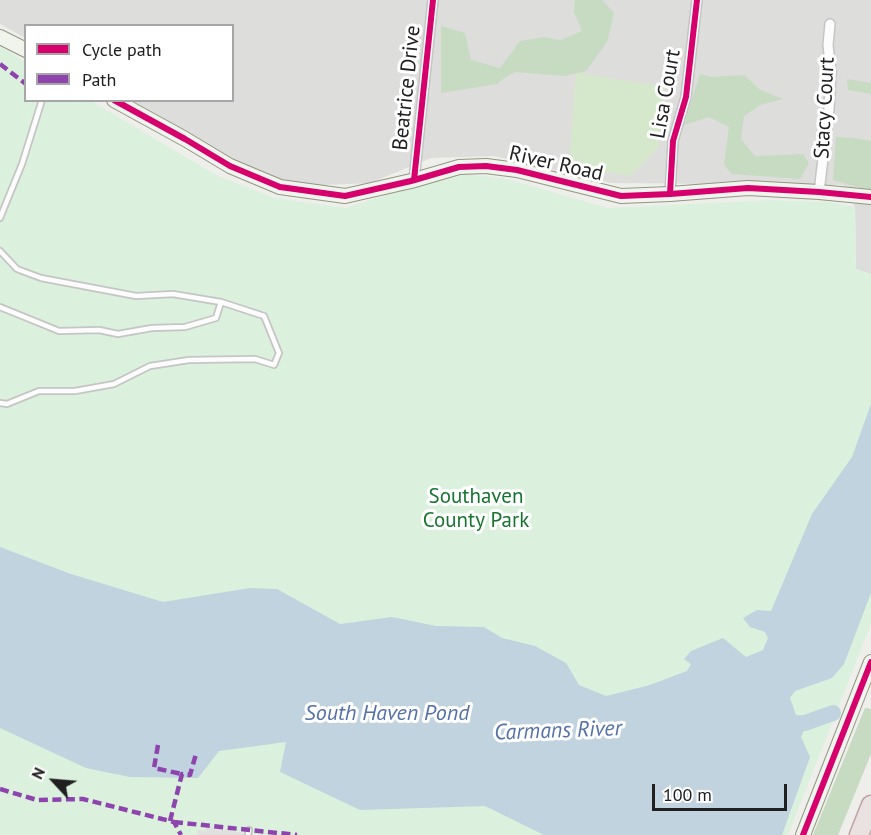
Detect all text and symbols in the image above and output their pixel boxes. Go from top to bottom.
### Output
legend [24,24,234,102]
street label: Beatrice Drive [388,24,426,152]
text: Cycle path [82,38,162,61]
street label: Lisa Court [646,47,686,141]
street label: Stacy Court [810,56,840,160]
text: Path [82,68,116,91]
street label: River Road [506,141,606,187]
park label: Southaven County Park [423,484,529,534]
water label: South Haven Pond [305,701,469,727]
water label: Carmans River [494,716,622,746]
north arrow [24,751,84,811]
text: N [27,764,49,782]
scale bar [655,772,790,810]
text: 100 m [663,783,712,806]

